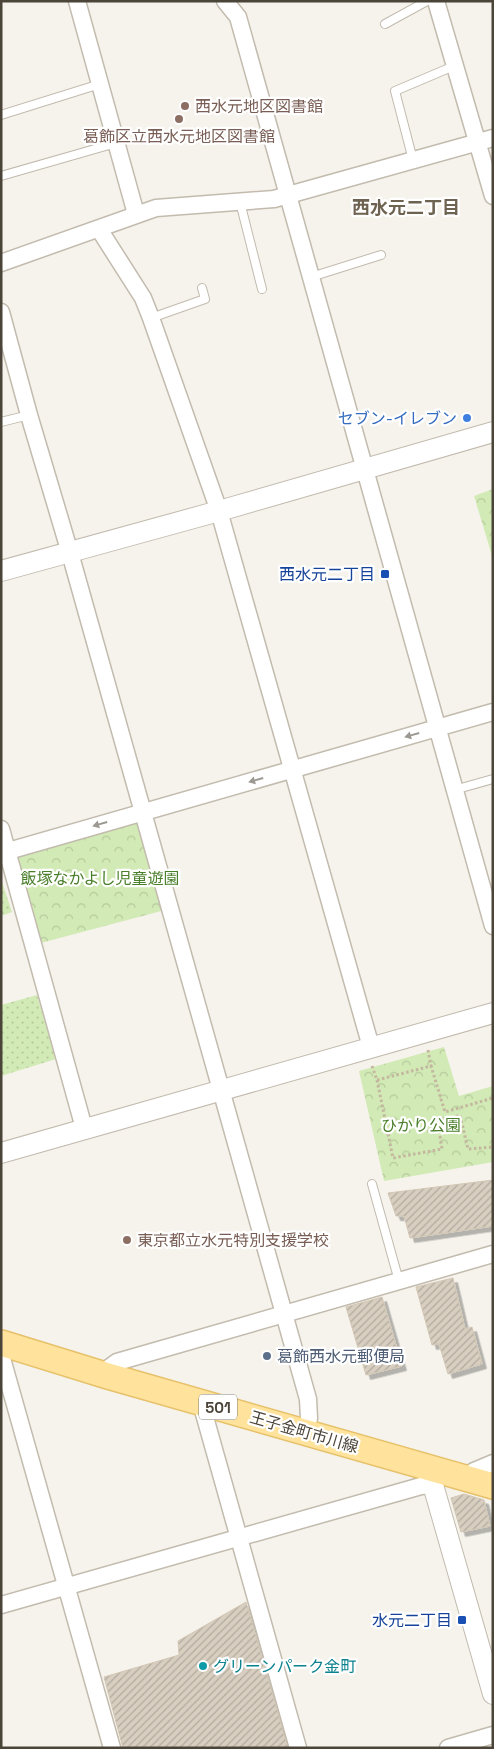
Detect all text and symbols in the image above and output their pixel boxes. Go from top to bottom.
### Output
place label: 西水元地区図書館 [195,96,323,117]
marker: 西水元地区図書館 [179,100,191,112]
marker: 葛飾区立西水元地区図書館 [173,113,185,125]
place label: 葛飾区立西水元地区図書館 [83,126,275,147]
district label: 西水元二丁目 [352,196,460,219]
place label: セブン-イレブン [338,408,457,429]
marker: セブン-イレブン [461,412,473,424]
place label: 西水元二丁目 [279,564,375,585]
marker: 西水元二丁目 [379,568,391,580]
one-way arrow [405,731,420,739]
one-way arrow [248,776,263,784]
one-way arrow [92,820,107,828]
park label: 飯塚なかよし児童遊園 [20,868,180,889]
park label: ひかり公園 [381,1115,461,1136]
place label: 東京都立水元特別支援学校 [137,1230,329,1251]
marker: 東京都立水元特別支援学校 [121,1234,133,1246]
place label: 葛飾西水元郵便局 [277,1346,405,1367]
marker: 葛飾西水元郵便局 [261,1350,273,1362]
road number: 501 [199,1394,237,1420]
street label: 王子金町市川線 [247,1406,361,1458]
place label: 水元二丁目 [372,1610,452,1631]
marker: 水元二丁目 [456,1614,468,1626]
place label: グリーンパーク金町 [213,1656,356,1677]
marker: グリーンパーク金町 [197,1660,209,1672]

